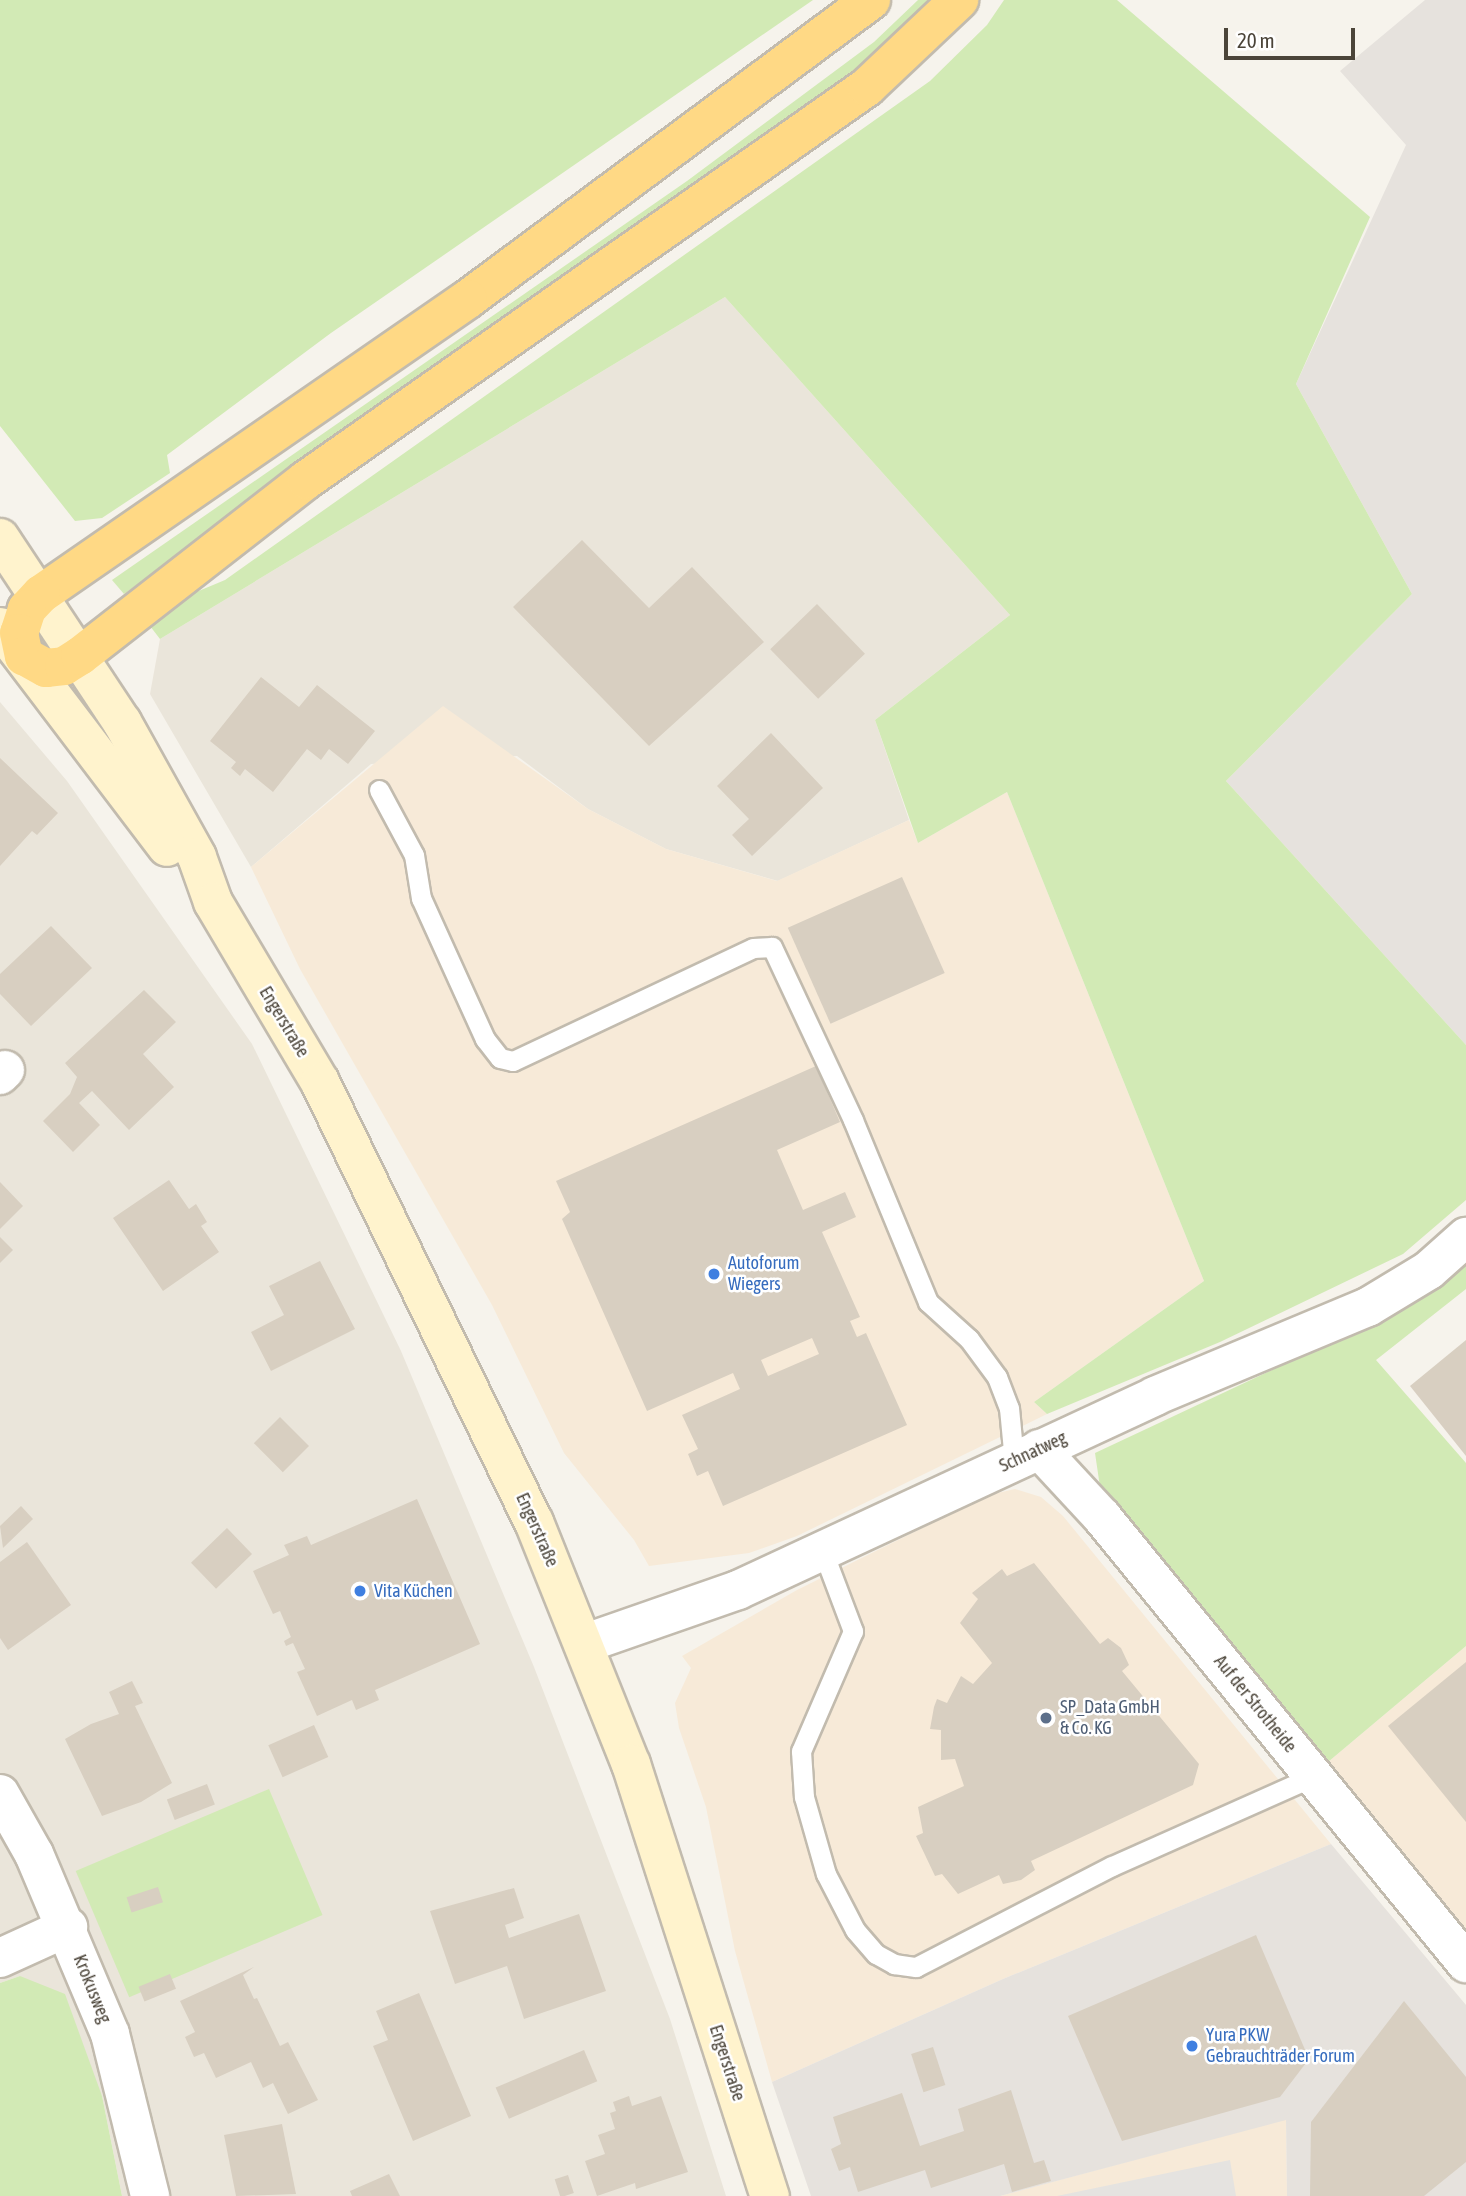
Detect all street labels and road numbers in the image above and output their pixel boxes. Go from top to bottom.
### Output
street label: Engerstraße [254,983,314,1061]
street label: Schnatweg [996,1427,1070,1477]
street label: Engerstraße [511,1490,563,1570]
street label: Auf der Strotheide [1209,1651,1301,1757]
street label: Krokusweg [68,1952,116,2026]
street label: Engerstraße [705,2022,749,2104]

